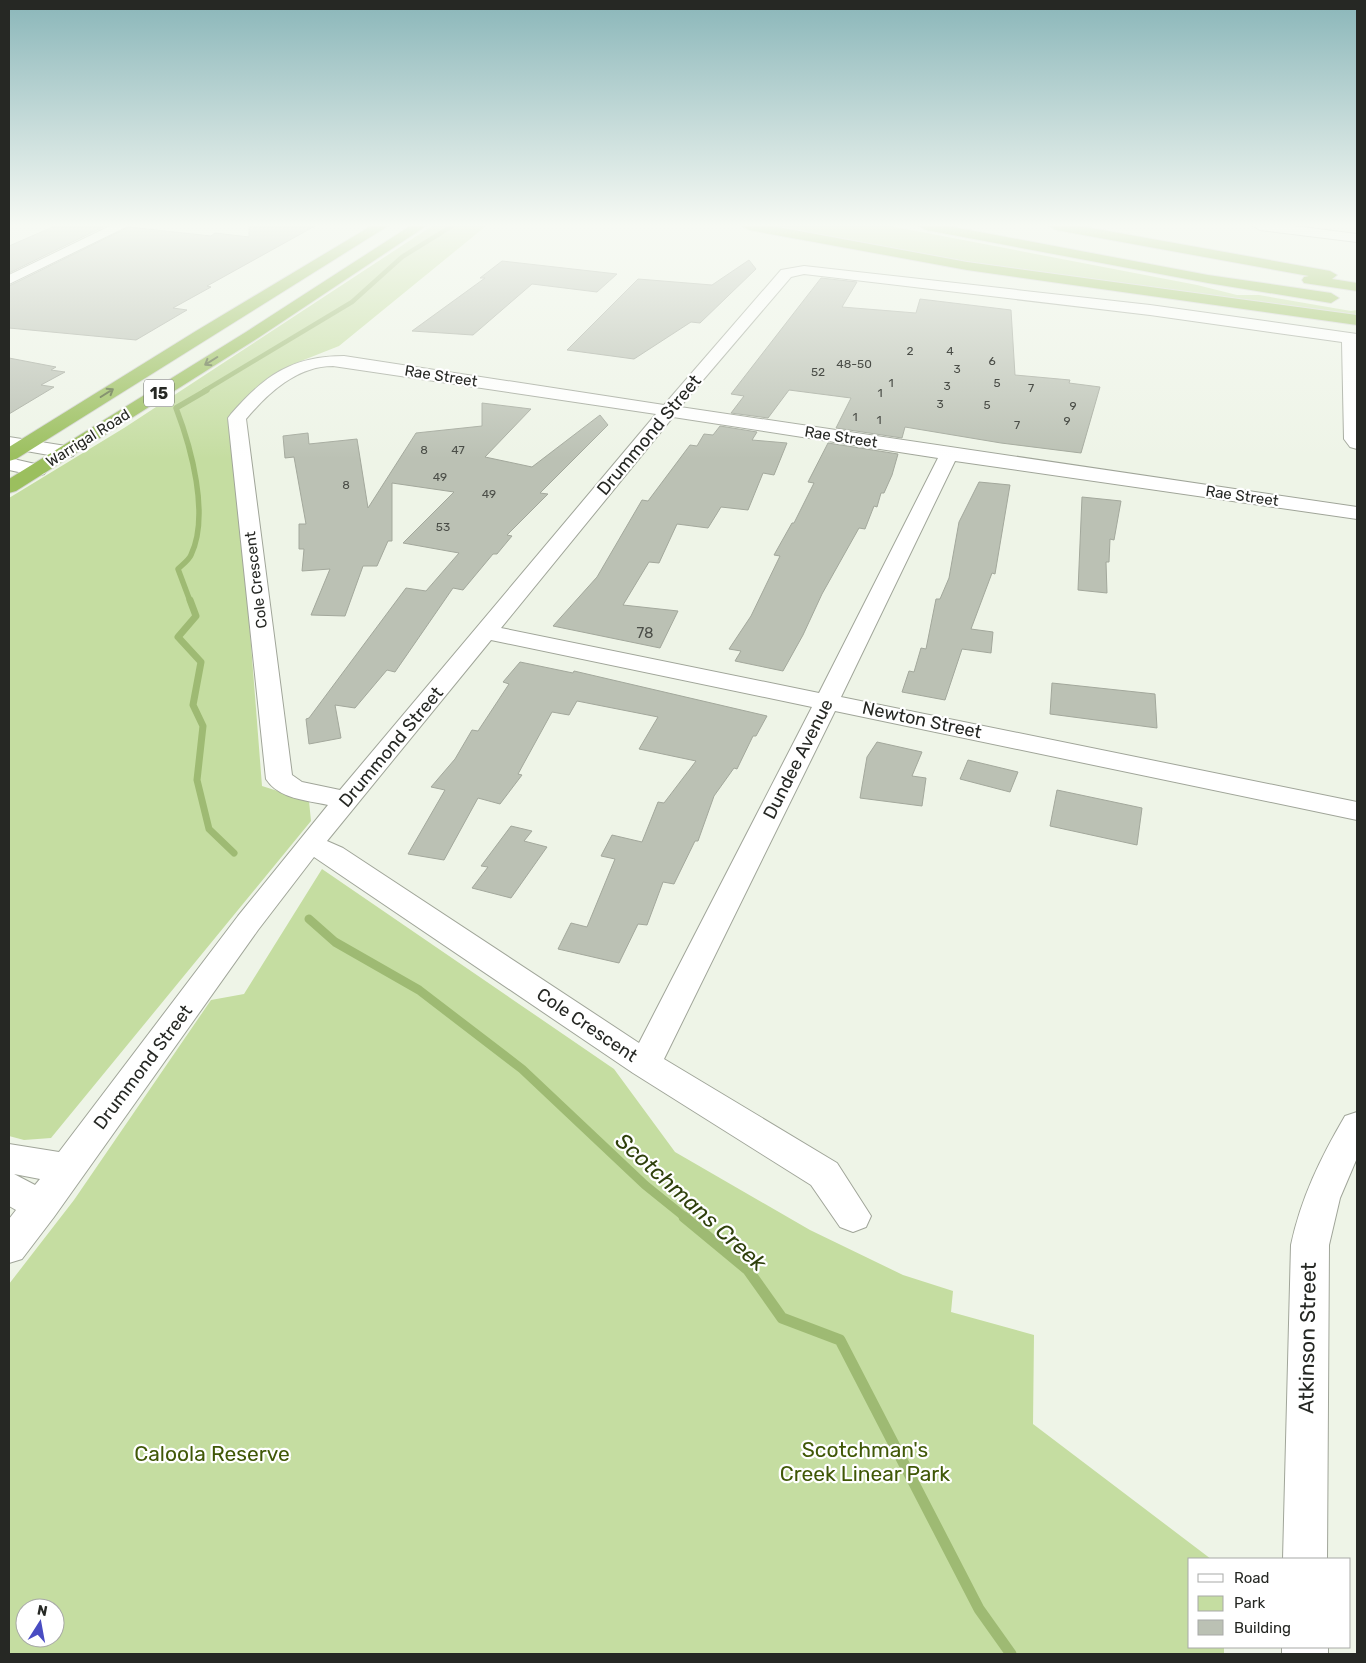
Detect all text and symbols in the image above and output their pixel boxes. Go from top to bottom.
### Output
house number: 2 [906,344,914,358]
house number: 4 [946,344,954,358]
house number: 6 [988,354,996,368]
one-way arrow [204,356,218,366]
house number: 48-50 [836,357,872,371]
street label: Rae Street [403,361,479,391]
house number: 3 [953,362,961,376]
house number: 52 [811,365,825,379]
street label: Drummond Street [592,370,706,500]
house number: 1 [888,376,894,390]
house number: 5 [993,376,1001,390]
road number: 15 [144,379,174,406]
house number: 3 [943,379,951,393]
house number: 7 [1028,381,1034,395]
house number: 1 [877,386,883,400]
one-way arrow [100,388,114,399]
house number: 3 [936,397,944,411]
house number: 5 [983,398,991,412]
house number: 9 [1069,399,1077,413]
street label: Warrigal Road [43,405,133,471]
house number: 1 [852,410,858,424]
house number: 1 [876,413,882,427]
house number: 9 [1063,414,1071,428]
house number: 7 [1014,418,1020,432]
street label: Rae Street [803,422,879,452]
house number: 8 [420,443,428,457]
house number: 47 [451,443,465,457]
house number: 49 [433,470,447,484]
house number: 8 [342,478,350,492]
street label: Rae Street [1204,482,1280,510]
house number: 49 [482,487,496,501]
house number: 53 [436,520,450,534]
street label: Cole Crescent [241,530,271,629]
house number: 78 [636,624,654,642]
street label: Drummond Street [334,682,448,812]
street label: Dundee Avenue [758,695,838,823]
street label: Newton Street [860,697,984,743]
street label: Cole Crescent [532,983,642,1067]
street label: Drummond Street [89,1000,197,1134]
water label: Scotchmans Creek [610,1127,772,1277]
street label: Atkinson Street [1293,1262,1321,1414]
park label: Scotchman's Creek Linear Park [780,1437,950,1486]
park label: Caloola Reserve [134,1441,290,1466]
legend [1188,1558,1351,1648]
text: Road [1234,1569,1270,1587]
text: Park [1234,1594,1265,1612]
north arrow [15,1598,65,1648]
text: N [36,1601,49,1620]
text: Building [1234,1619,1291,1637]

